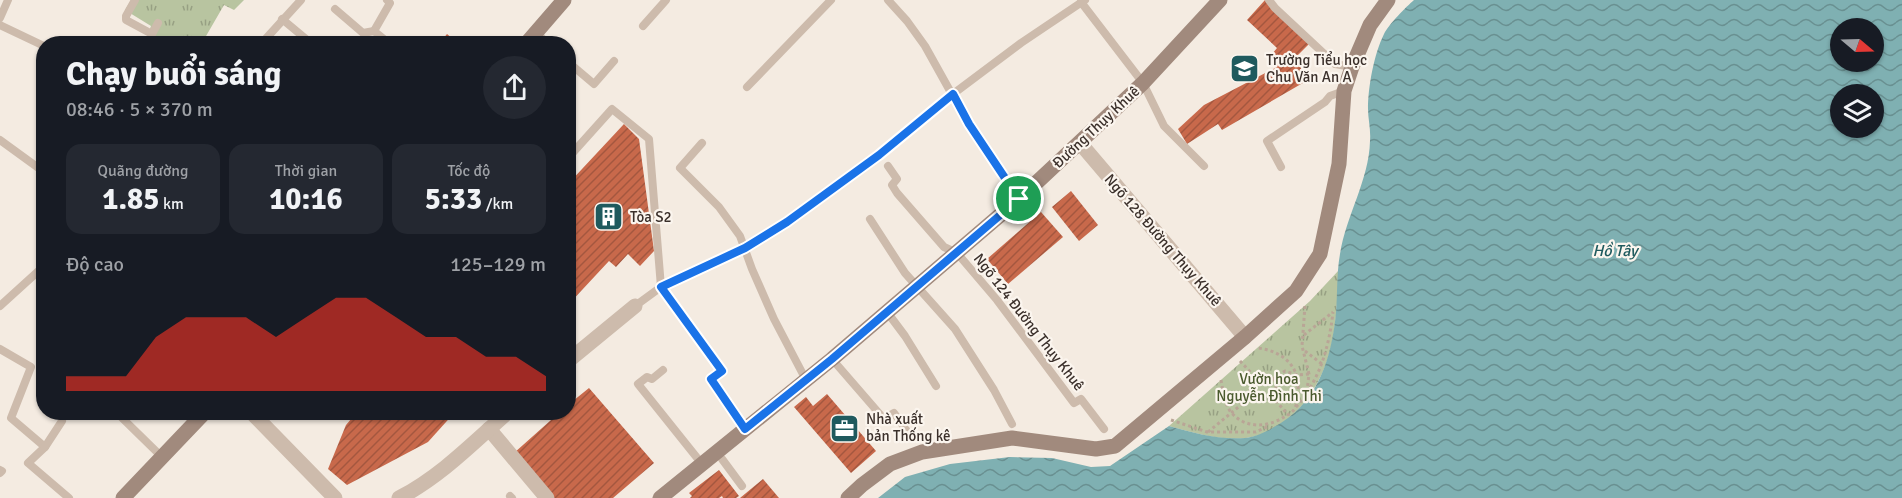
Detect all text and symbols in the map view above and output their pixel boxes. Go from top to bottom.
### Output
north arrow [1830,18,1884,72]
map controls [1830,18,1884,138]
place label: Trường Tiểu học Chu Văn An A [1266,51,1367,86]
school or university icon: Trường Tiểu học Chu Văn An A [1229,53,1261,85]
text: Chạy buổi sáng [66,54,282,95]
button: share [483,56,546,119]
street label: Đường Thụy Khuê [1049,82,1143,172]
button: layers [1830,84,1884,138]
text: 08:46 · 5 × 370 m [66,97,213,122]
text: Quãng đường [98,161,188,181]
text: Thời gian [275,161,337,181]
text: Tốc độ [448,161,490,181]
street label: Ngõ 128 Đường Thụy Khuê [1101,170,1225,310]
pin [993,173,1044,224]
text: 1.85 [102,181,159,218]
text: 10:16 [269,181,343,218]
text: 5:33 [425,181,482,218]
icon: arrive [1002,182,1035,215]
text: km [159,194,184,214]
text: /km [482,194,513,214]
building icon: Tòa S2 [593,201,625,233]
place label: Tòa S2 [630,208,672,226]
water label: Hồ Tây [1592,241,1640,261]
street label: Ngõ 124 Đường Thụy Khuê [970,250,1088,394]
text: Độ cao [66,252,124,277]
text: 125–129 m [450,252,546,277]
park label: Vườn hoa Nguyễn Đình Thi [1216,370,1322,405]
place label: Nhà xuất bản Thống kê [866,410,950,445]
office icon: Nhà xuất bản Thống kê [829,412,861,444]

